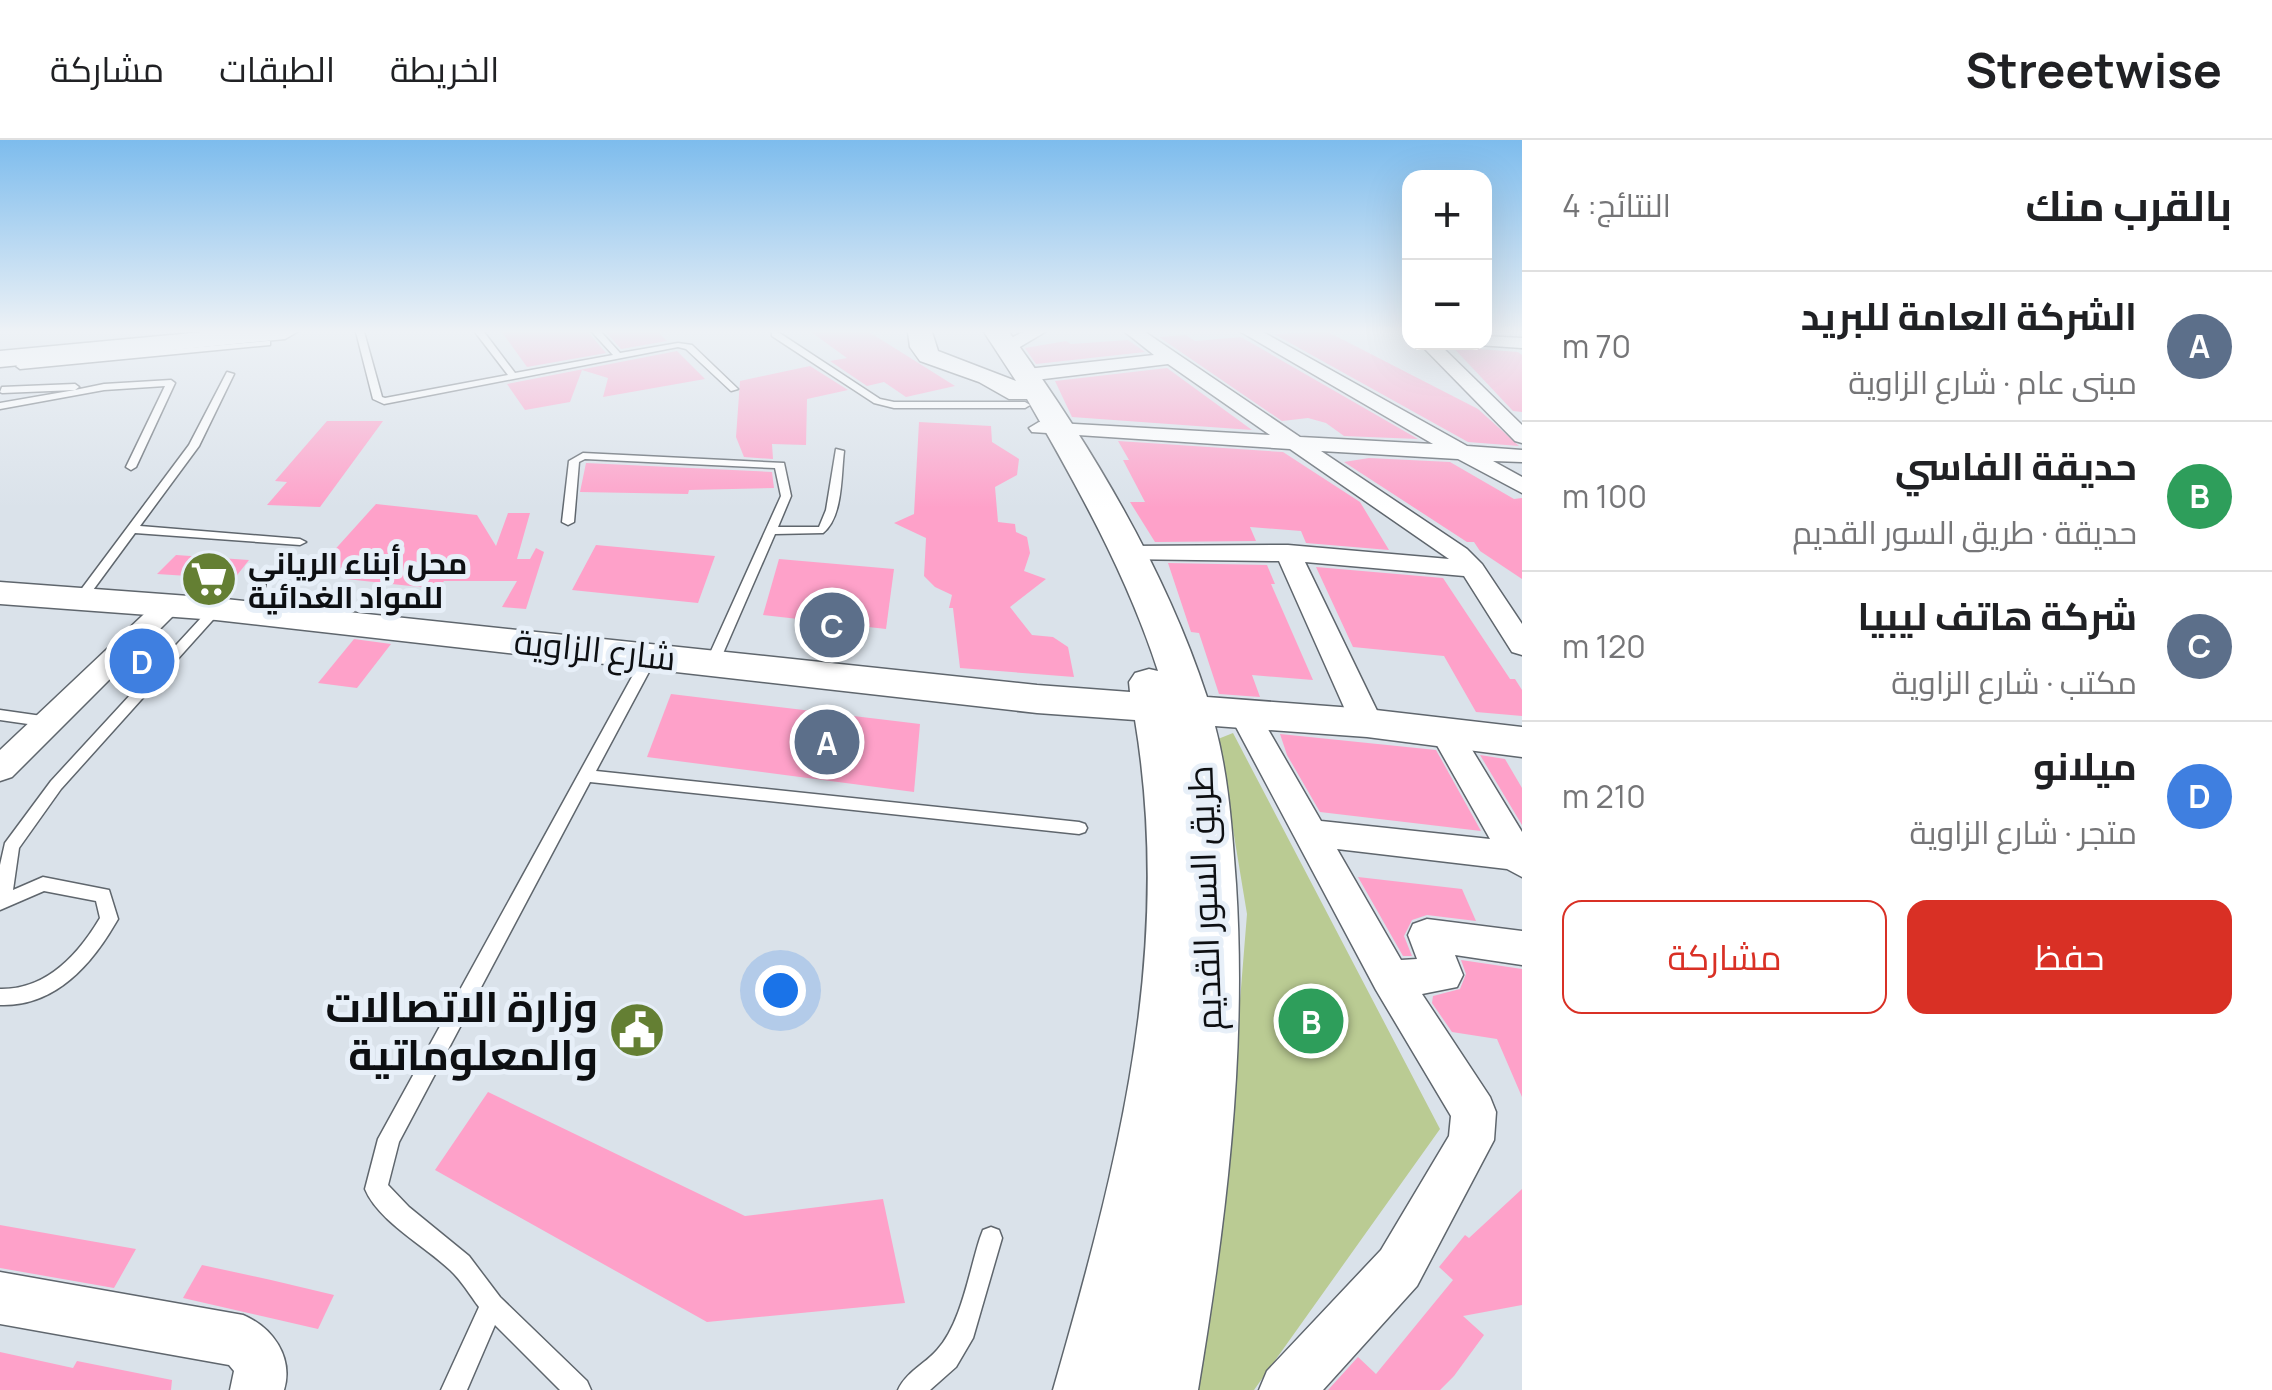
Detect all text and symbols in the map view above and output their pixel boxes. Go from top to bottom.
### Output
text: Streetwise [1966,37,2222,102]
text: مشاركة [50,45,164,93]
text: الطبقات [219,45,335,93]
text: الخريطة [390,45,499,93]
map controls [1402,170,1492,350]
button: + [1402,170,1492,260]
text: بالقرب منك [2025,176,2232,234]
text: النتائج: 4 [1562,183,1671,227]
button: − [1402,260,1492,350]
text: الشركة العامة للبريد [1801,289,2137,341]
text: 70 m [1562,324,1631,368]
text: A [2189,324,2210,368]
text: مبنى عام · شارع الزاوية [1848,360,2137,404]
text: حديقة الفاسي [1895,439,2137,491]
text: 100 m [1562,474,1647,518]
text: B [2189,474,2210,518]
text: حديقة · طريق السور القديم [1792,510,2137,554]
place label: محل أبناء الرياني للمواد الغدائية [248,542,467,617]
supermarket icon: محل أبناء الرياني للمواد الغدائية [179,549,239,609]
pin: C [800,588,864,662]
text: شركة هاتف ليبيا [1858,589,2137,641]
street label: شارع الزاوية [512,617,678,681]
pin: D [110,624,174,698]
text: 120 m [1562,624,1646,668]
text: C [2188,624,2211,668]
text: مكتب · شارع الزاوية [1891,660,2137,704]
pin: A [794,704,860,780]
text: ميلانو [2033,739,2137,791]
street label: طريق السور القديم [1175,765,1234,1031]
text: 210 m [1562,774,1646,818]
text: D [2188,774,2211,818]
text: متجر · شارع الزاوية [1910,810,2137,854]
button: مشاركة [1562,900,1887,1014]
button: حفظ [1907,900,2232,1014]
your location [755,965,806,1016]
place label: وزارة الاتصالات والمعلوماتية [326,977,598,1083]
pin: B [1278,984,1344,1058]
public building icon: وزارة الاتصالات والمعلوماتية [607,1000,667,1060]

